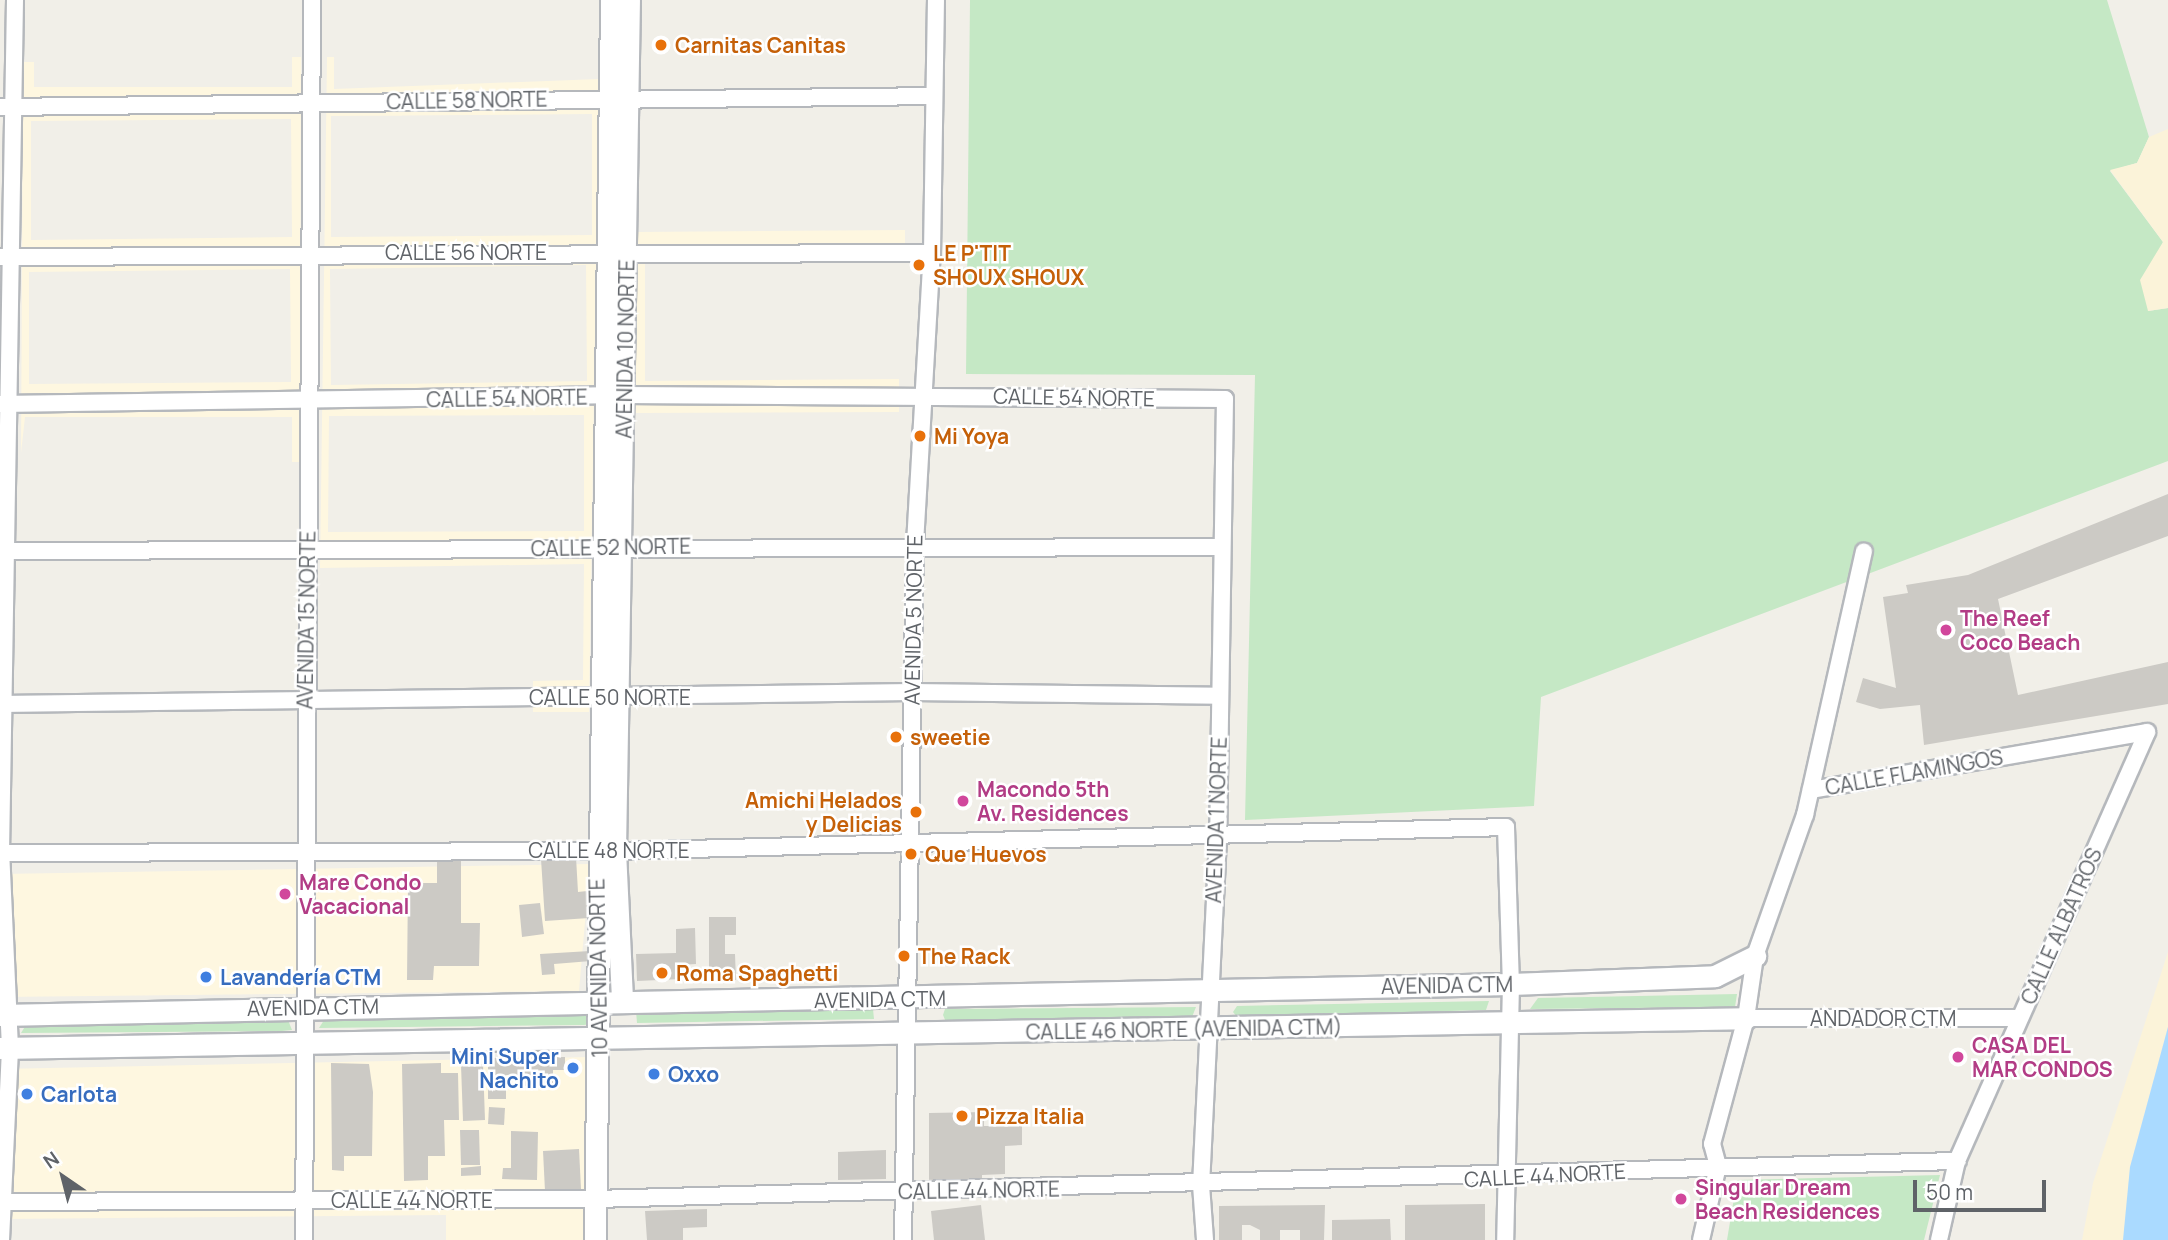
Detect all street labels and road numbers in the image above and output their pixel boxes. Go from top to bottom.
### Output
street label: CALLE 58 NORTE [386,86,548,114]
street label: CALLE 56 NORTE [385,239,547,265]
street label: AVENIDA 10 NORTE [611,259,639,439]
street label: CALLE 54 NORTE [993,383,1155,411]
street label: CALLE 54 NORTE [426,384,588,412]
street label: AVENIDA 15 NORTE [292,530,320,710]
street label: CALLE 52 NORTE [531,533,691,561]
street label: AVENIDA 5 NORTE [899,535,927,705]
street label: CALLE 50 NORTE [529,684,691,710]
street label: AVENIDA 1 NORTE [1200,736,1232,904]
street label: CALLE FLAMINGOS [1823,744,2005,800]
street label: CALLE 48 NORTE [528,837,690,863]
street label: CALLE ALBATROS [2015,844,2107,1008]
street label: 10 AVENIDA NORTE [584,878,612,1058]
street label: AVENIDA CTM [1381,971,1513,999]
street label: AVENIDA CTM [814,985,946,1013]
street label: AVENIDA CTM [247,993,379,1021]
street label: ANDADOR CTM [1810,1005,1956,1031]
street label: CALLE 46 NORTE (AVENIDA CTM) [1025,1014,1343,1044]
street label: CALLE 44 NORTE [1463,1158,1627,1192]
street label: CALLE 44 NORTE [898,1176,1060,1204]
street label: CALLE 44 NORTE [331,1187,493,1213]

